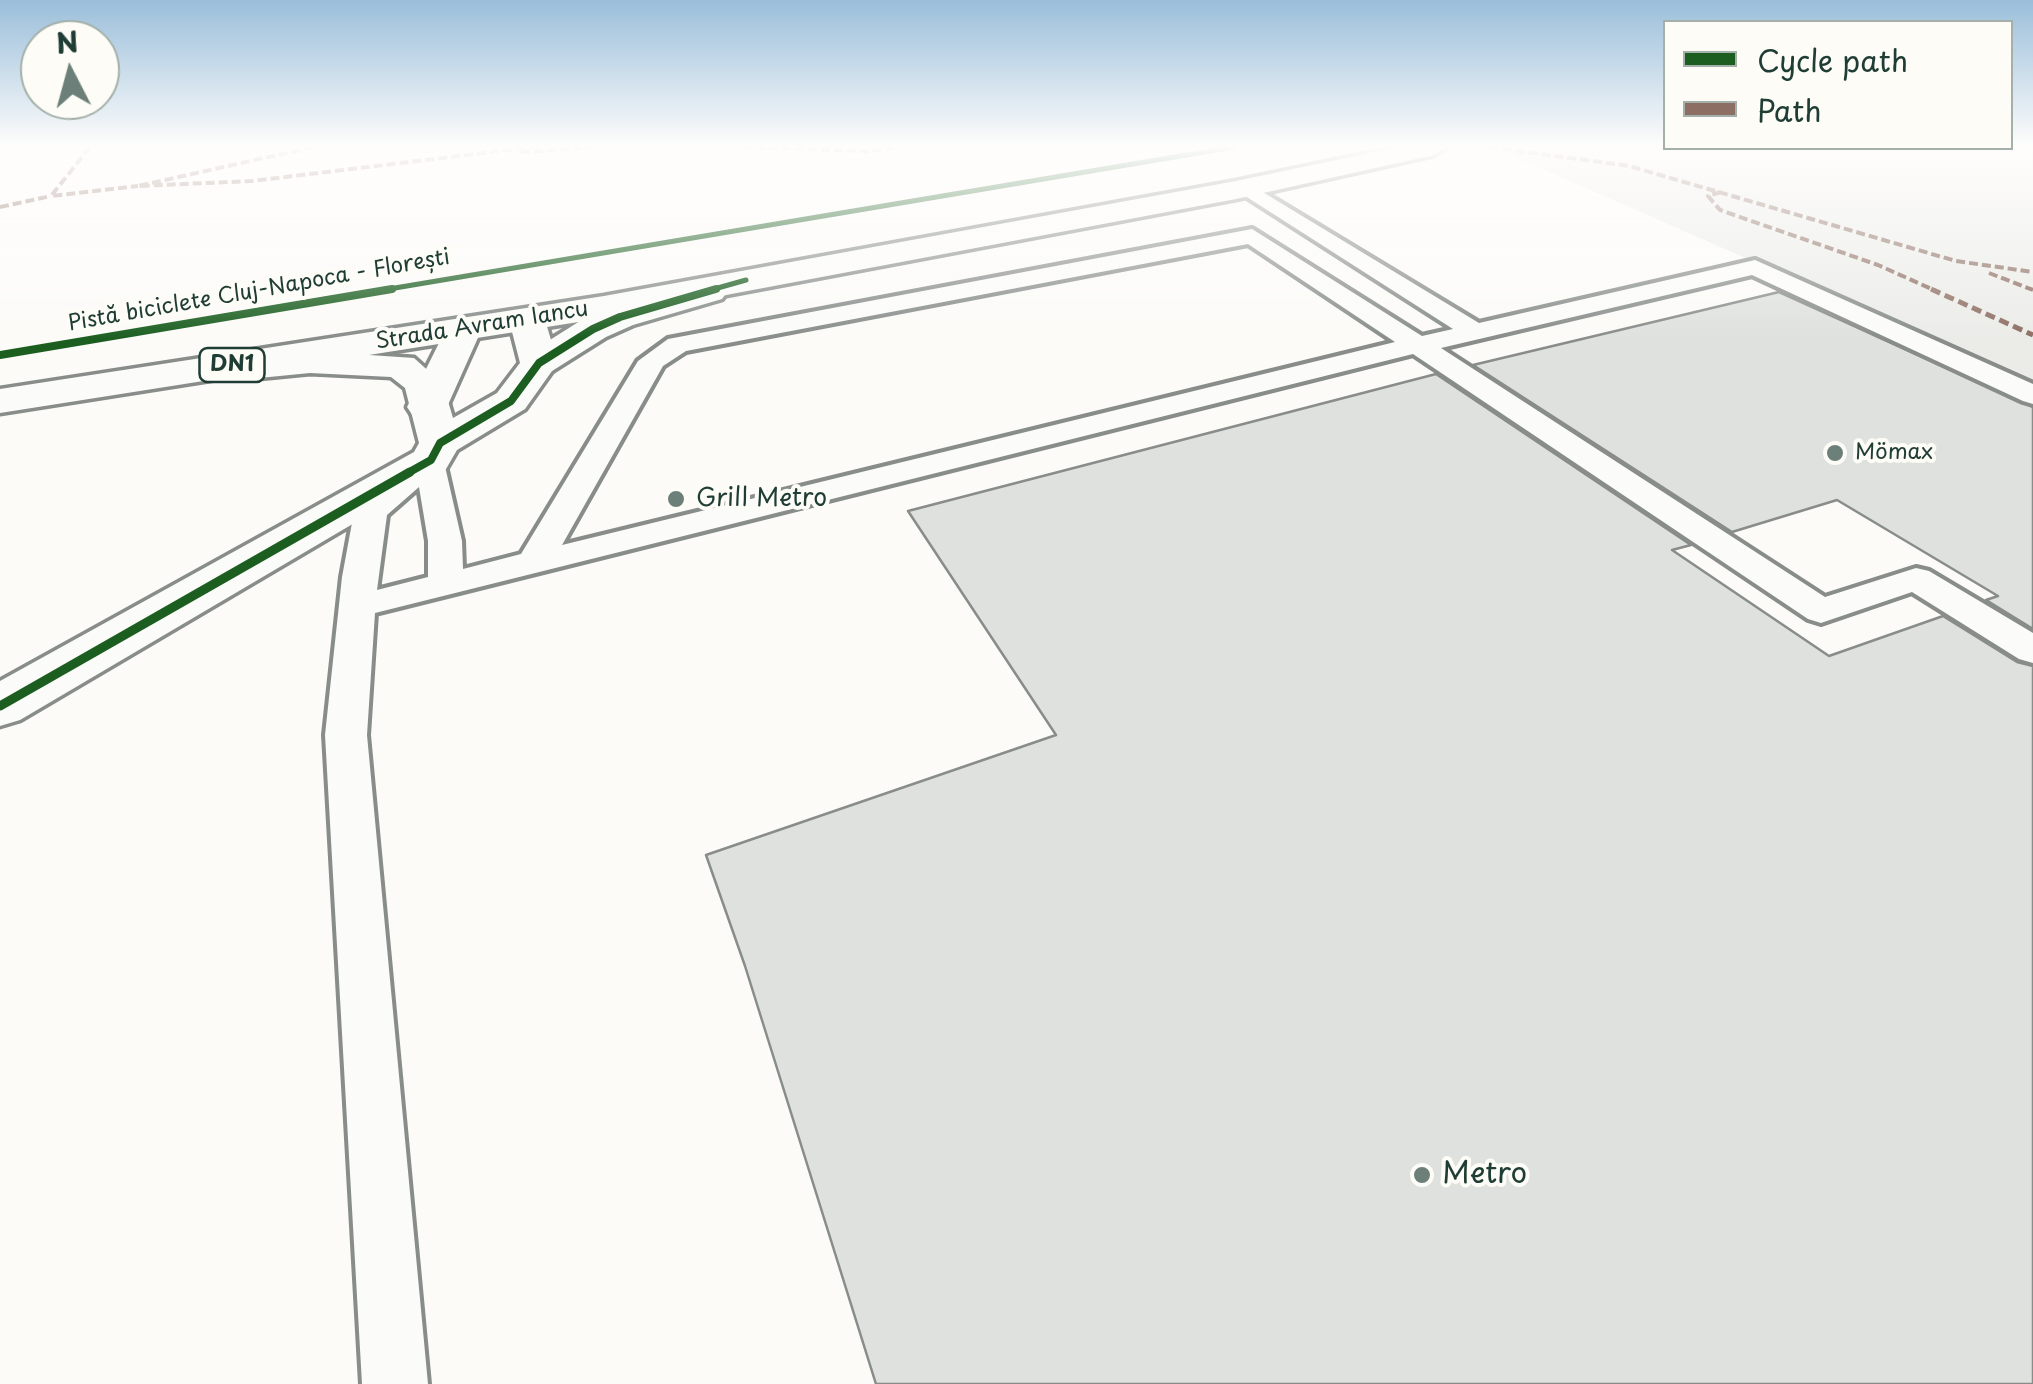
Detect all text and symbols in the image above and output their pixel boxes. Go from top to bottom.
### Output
text: N [54,19,80,64]
north arrow [20,20,120,120]
legend [1663,20,2013,150]
text: Cycle path [1757,37,1908,82]
text: Path [1757,87,1822,132]
street label: Pistă biciclete Cluj-Napoca - Florești [66,244,452,338]
street label: Strada Avram Iancu [374,296,590,356]
road number: DN1 [200,348,264,382]
place label: Mömax [1855,440,1933,466]
marker: Mömax [1824,442,1846,464]
place label: Grill Metro [696,484,827,514]
marker: Grill Metro [665,488,687,510]
place label: Metro [1442,1157,1527,1193]
marker: Metro [1411,1164,1433,1186]

